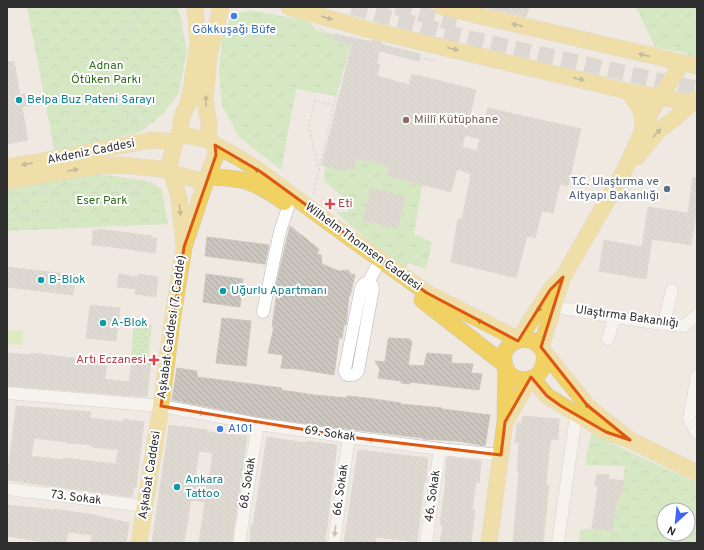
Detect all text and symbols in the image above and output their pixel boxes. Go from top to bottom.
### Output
marker: Gökkuşağı Büfe [229,11,239,21]
one-way arrow [320,15,333,21]
place label: Gökkuşağı Büfe [192,22,276,38]
one-way arrow [511,22,523,28]
one-way arrow [447,47,459,53]
one-way arrow [638,51,650,57]
park label: Adnan Ötüken Parkı [71,58,141,88]
one-way arrow [573,77,585,83]
place label: Belpa Buz Pateni Sarayı [27,92,155,108]
one-way arrow [203,94,209,107]
marker: Belpa Buz Pateni Sarayı [14,95,24,105]
place label: Millî Kütüphane [414,112,498,128]
marker: Millî Kütüphane [401,115,411,125]
one-way arrow [652,128,662,138]
street label: Akdeniz Caddesi [46,136,136,168]
one-way arrow [21,161,33,167]
one-way arrow [67,167,79,173]
one-way arrow [254,167,264,175]
place label: T.C. Ulaştırma ve Altyapı Bakanlığı [569,174,659,204]
marker: T.C. Ulaştırma ve Altyapı Bakanlığı [662,184,672,194]
park label: Eser Park [76,193,128,209]
place label: Eti [338,196,352,212]
street label: Wilhelm Thomsen Caddesi [301,199,425,295]
marker: Eti [325,199,335,209]
one-way arrow [177,204,183,216]
street label: Aşkabat Caddesi (7. Cadde) [154,254,190,400]
place label: B-Blok [49,272,86,288]
marker: B-Blok [36,275,46,285]
place label: Uğurlu Apartmanı [231,283,327,299]
marker: Uğurlu Apartmanı [218,286,228,296]
one-way arrow [536,301,543,313]
street label: Ulaştırma Bakanlığı [574,302,680,332]
place label: A-Blok [111,315,148,331]
marker: A-Blok [98,318,108,328]
one-way arrow [477,319,488,325]
place label: Artı Eczanesi [76,352,146,368]
marker: Artı Eczanesi [149,355,159,365]
one-way arrow [585,402,594,411]
one-way arrow [193,410,206,416]
place label: A101 [228,421,253,437]
street label: 69. Sokak [303,422,357,446]
marker: A101 [215,424,225,434]
street label: Aşkabat Caddesi [135,430,165,520]
one-way arrow [363,437,375,443]
street label: 68. Sokak [236,456,260,510]
street label: 66. Sokak [329,463,353,517]
street label: 46. Sokak [421,469,445,523]
place label: Ankara Tattoo [185,472,223,502]
marker: Ankara Tattoo [172,482,182,492]
street label: 73. Sokak [50,487,102,509]
north arrow [656,502,696,542]
text: N [665,522,679,538]
one-way arrow [332,525,338,537]

